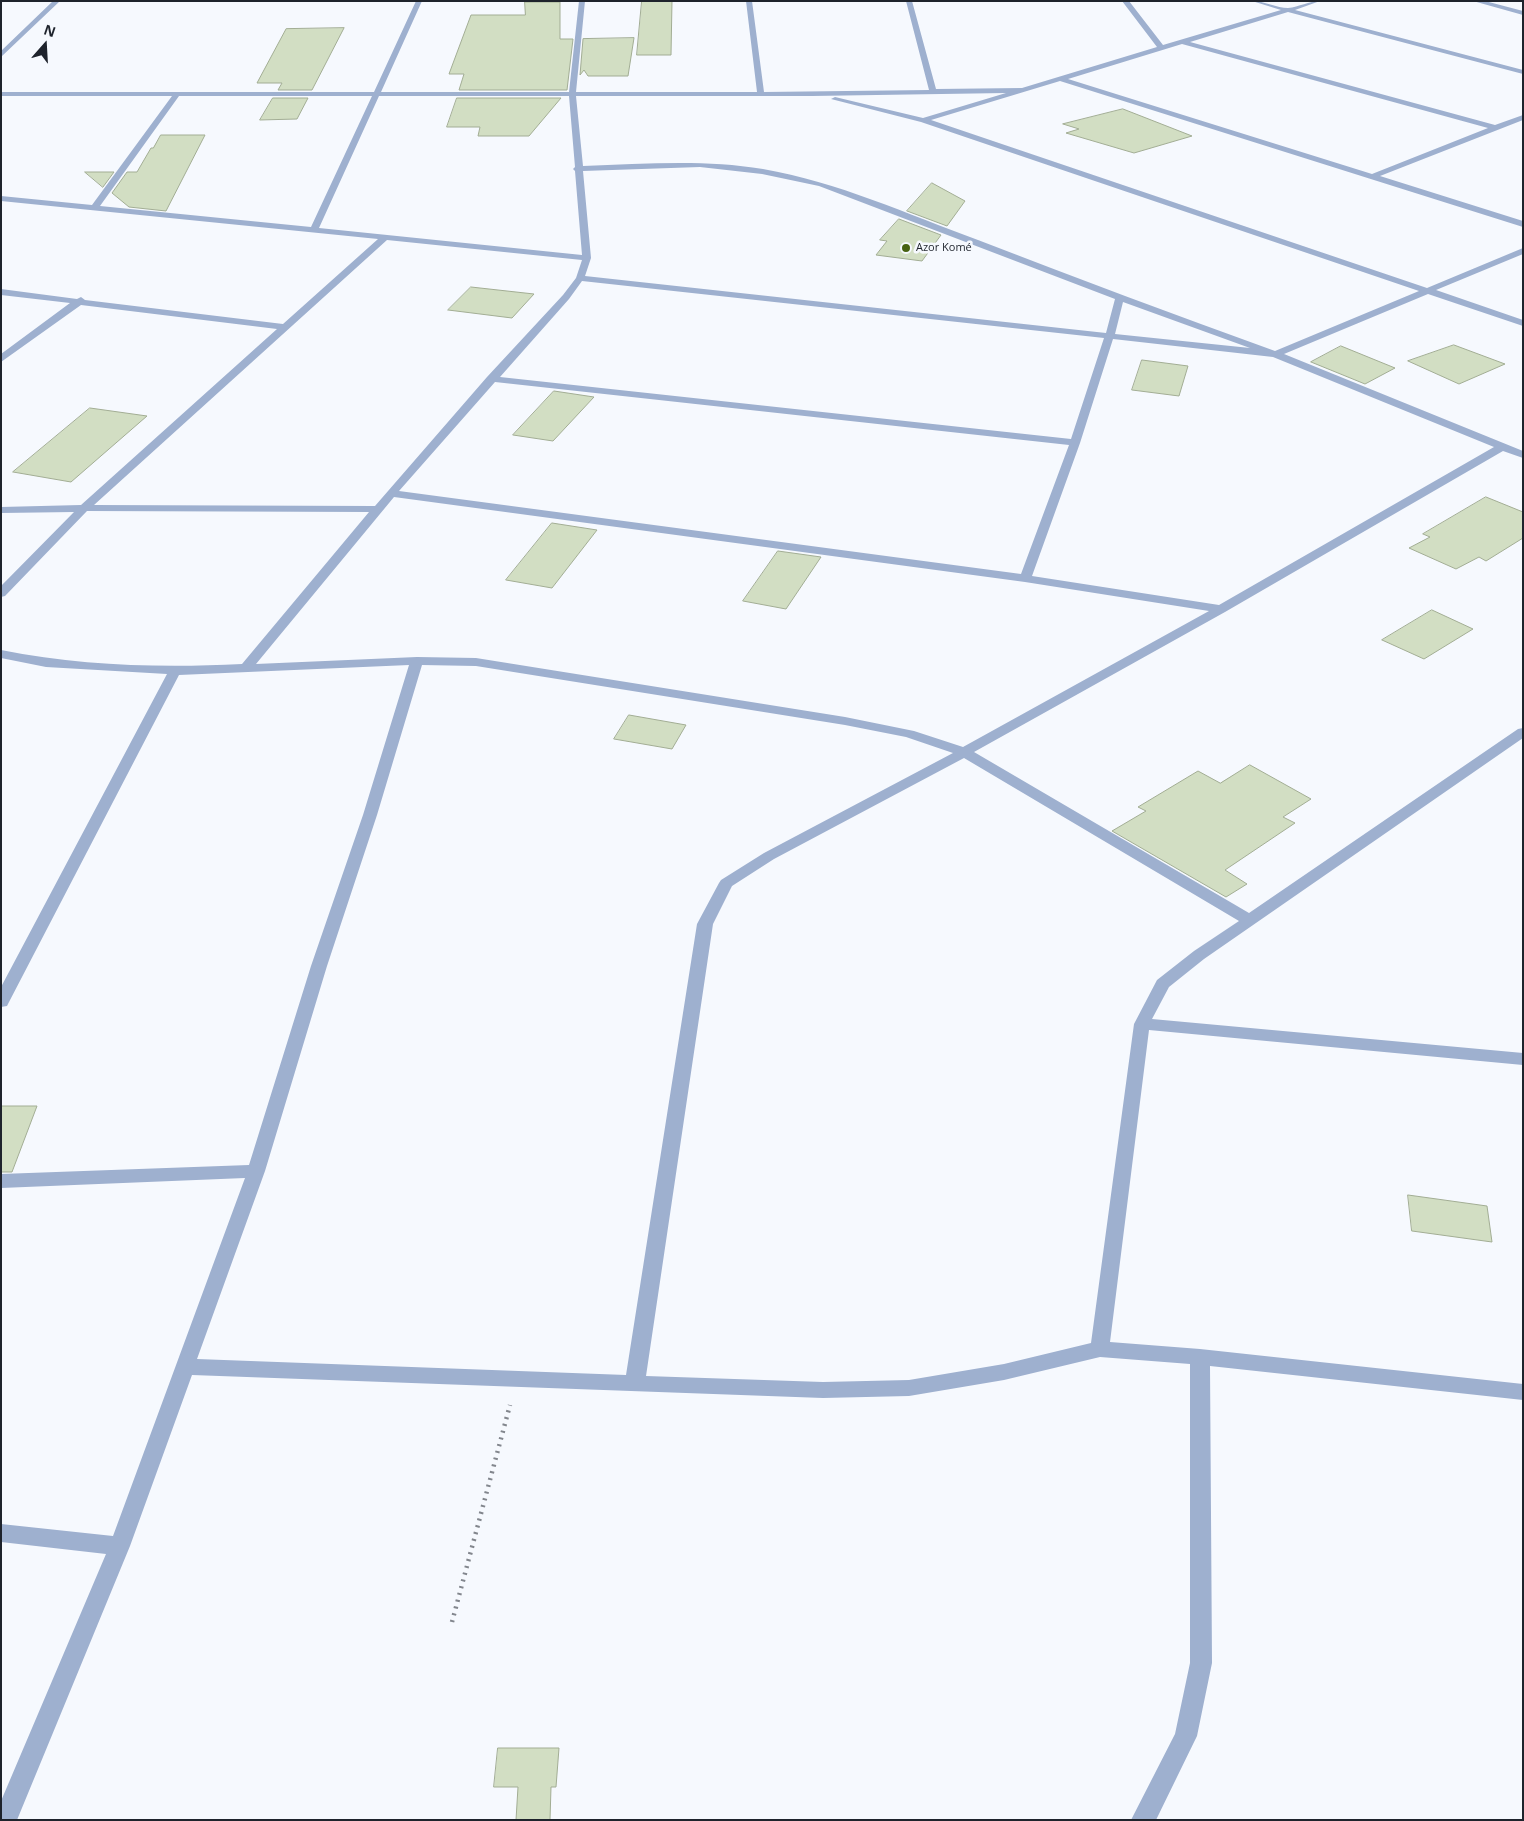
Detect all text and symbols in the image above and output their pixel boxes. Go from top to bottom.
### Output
north arrow [20,20,70,70]
text: N [42,20,59,41]
place label: Azor Komé [916,241,972,255]
marker: Azor Komé [900,242,912,254]

